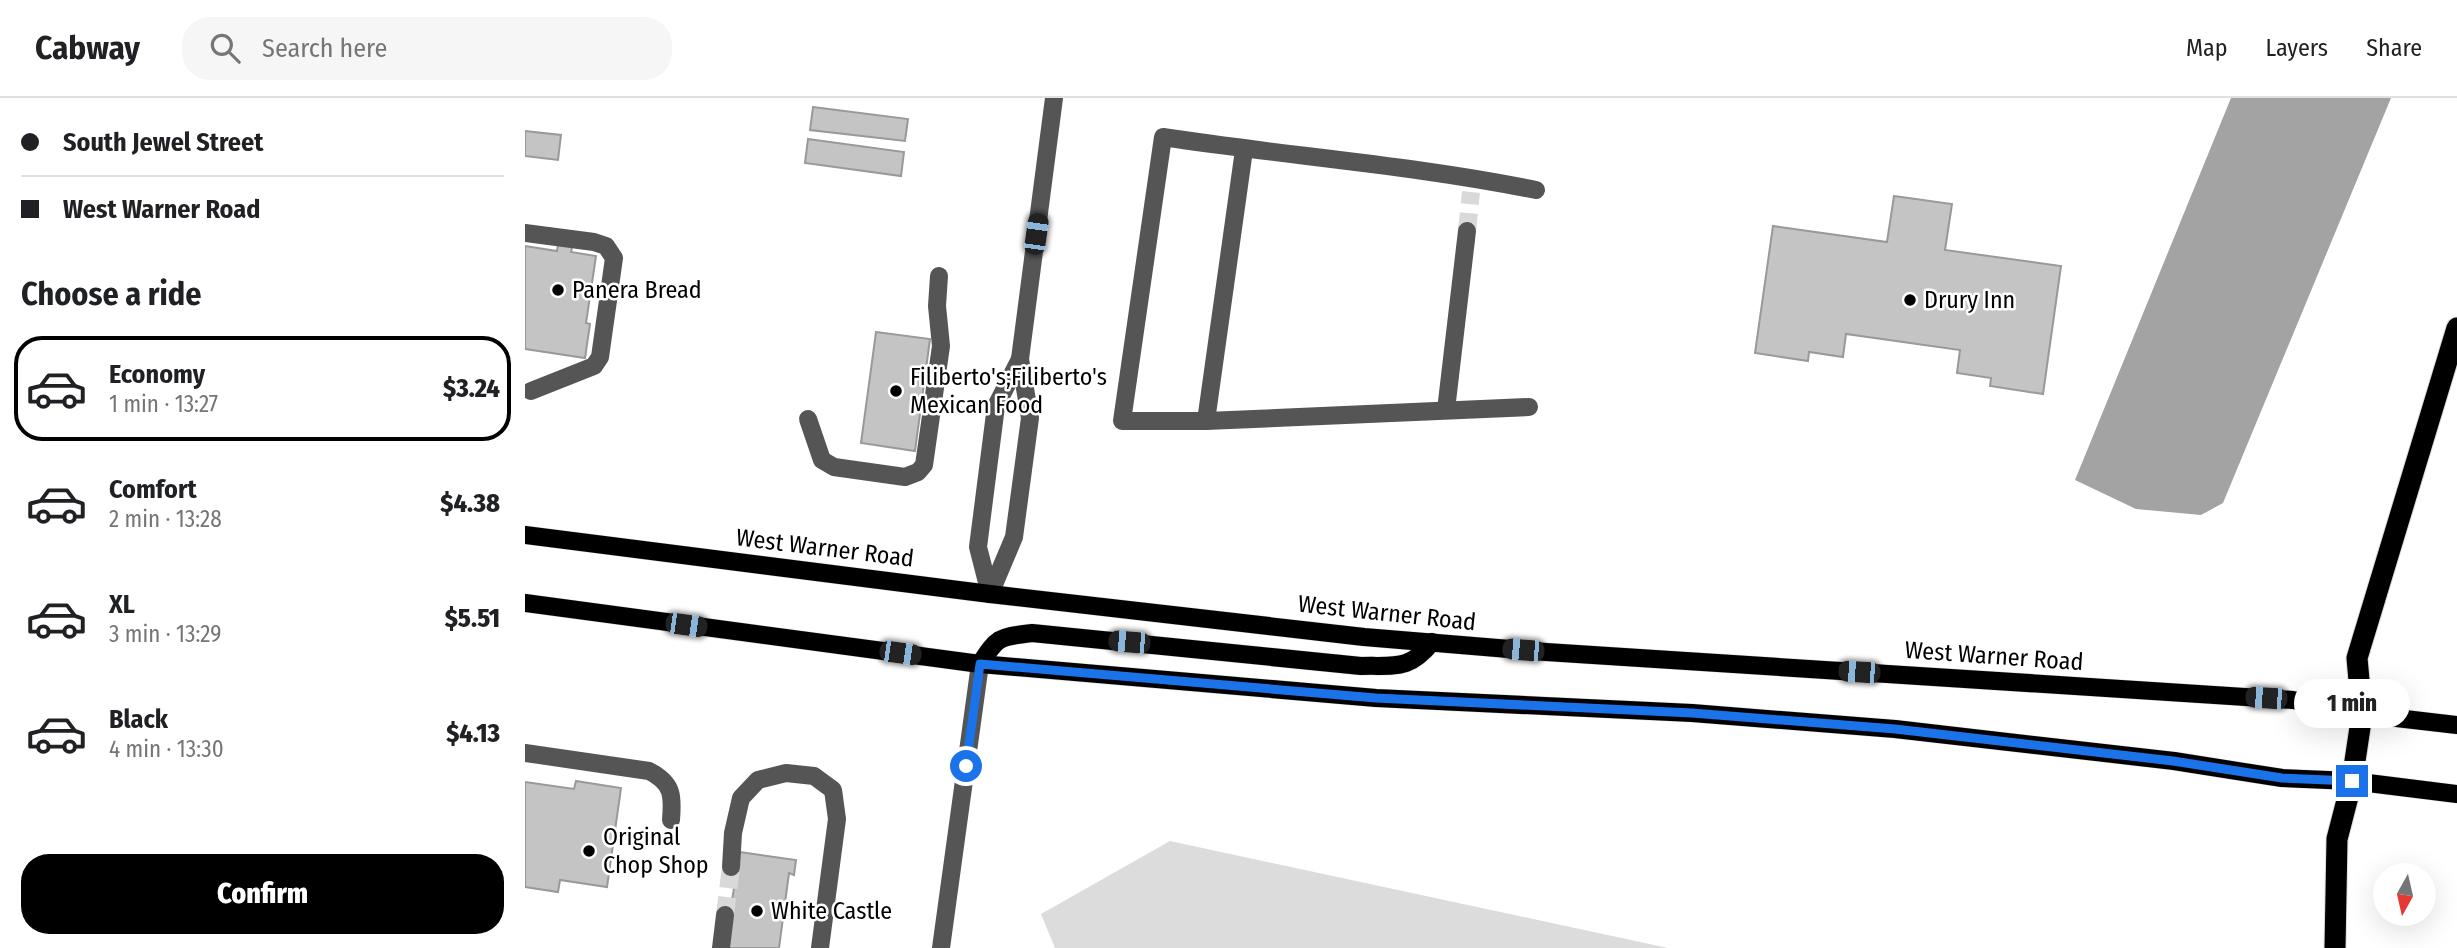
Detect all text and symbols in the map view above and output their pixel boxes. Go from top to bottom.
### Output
search box [182,17,672,80]
text: Cabway [35,28,140,68]
icon: search [206,29,244,67]
text: Search here [262,33,387,64]
text: Map [2186,34,2228,62]
text: Layers [2266,34,2328,62]
text: Share [2366,34,2422,62]
text: South Jewel Street [63,127,263,158]
text: West Warner Road [63,194,260,225]
car [1023,212,1050,256]
text: Choose a ride [21,275,202,313]
place label: Panera Bread [572,276,702,304]
marker: Panera Bread [550,282,566,298]
place label: Drury Inn [1924,286,2015,314]
marker: Drury Inn [1902,292,1918,308]
icon: car [25,357,88,420]
text: Economy [109,359,205,390]
place label: Filiberto's;Filiberto's Mexican Food [910,363,1107,419]
text: $3.24 [443,373,500,404]
marker: Filiberto's;Filiberto's Mexican Food [888,383,904,399]
text: 1 min · 13:27 [109,390,218,418]
icon: car [25,472,88,535]
text: Comfort [109,474,197,505]
text: $4.38 [440,488,500,519]
text: 2 min · 13:28 [109,505,222,533]
street label: West Warner Road [734,523,916,573]
icon: car [25,587,88,650]
text: XL [109,589,135,620]
street label: West Warner Road [1297,590,1477,636]
text: $5.51 [445,603,500,634]
car [664,612,709,638]
text: 3 min · 13:29 [109,620,221,648]
car [1108,630,1151,654]
street label: West Warner Road [1904,636,2084,676]
car [1502,638,1545,662]
car [878,640,923,666]
car [1838,660,1881,684]
callout: 1 min [2294,680,2410,728]
car [2245,686,2288,710]
text: 1 min [2327,689,2377,717]
icon: car [25,702,88,765]
text: Black [109,704,168,735]
text: $4.13 [446,718,500,749]
text: 4 min · 13:30 [109,735,224,763]
route start [950,750,982,782]
route end [2336,765,2368,797]
place label: Original Chop Shop [603,823,709,879]
marker: Original Chop Shop [581,843,597,859]
button: Confirm [21,854,504,934]
north arrow [2373,863,2436,926]
map controls [2373,863,2436,926]
place label: White Castle [771,897,892,925]
marker: White Castle [749,903,765,919]

